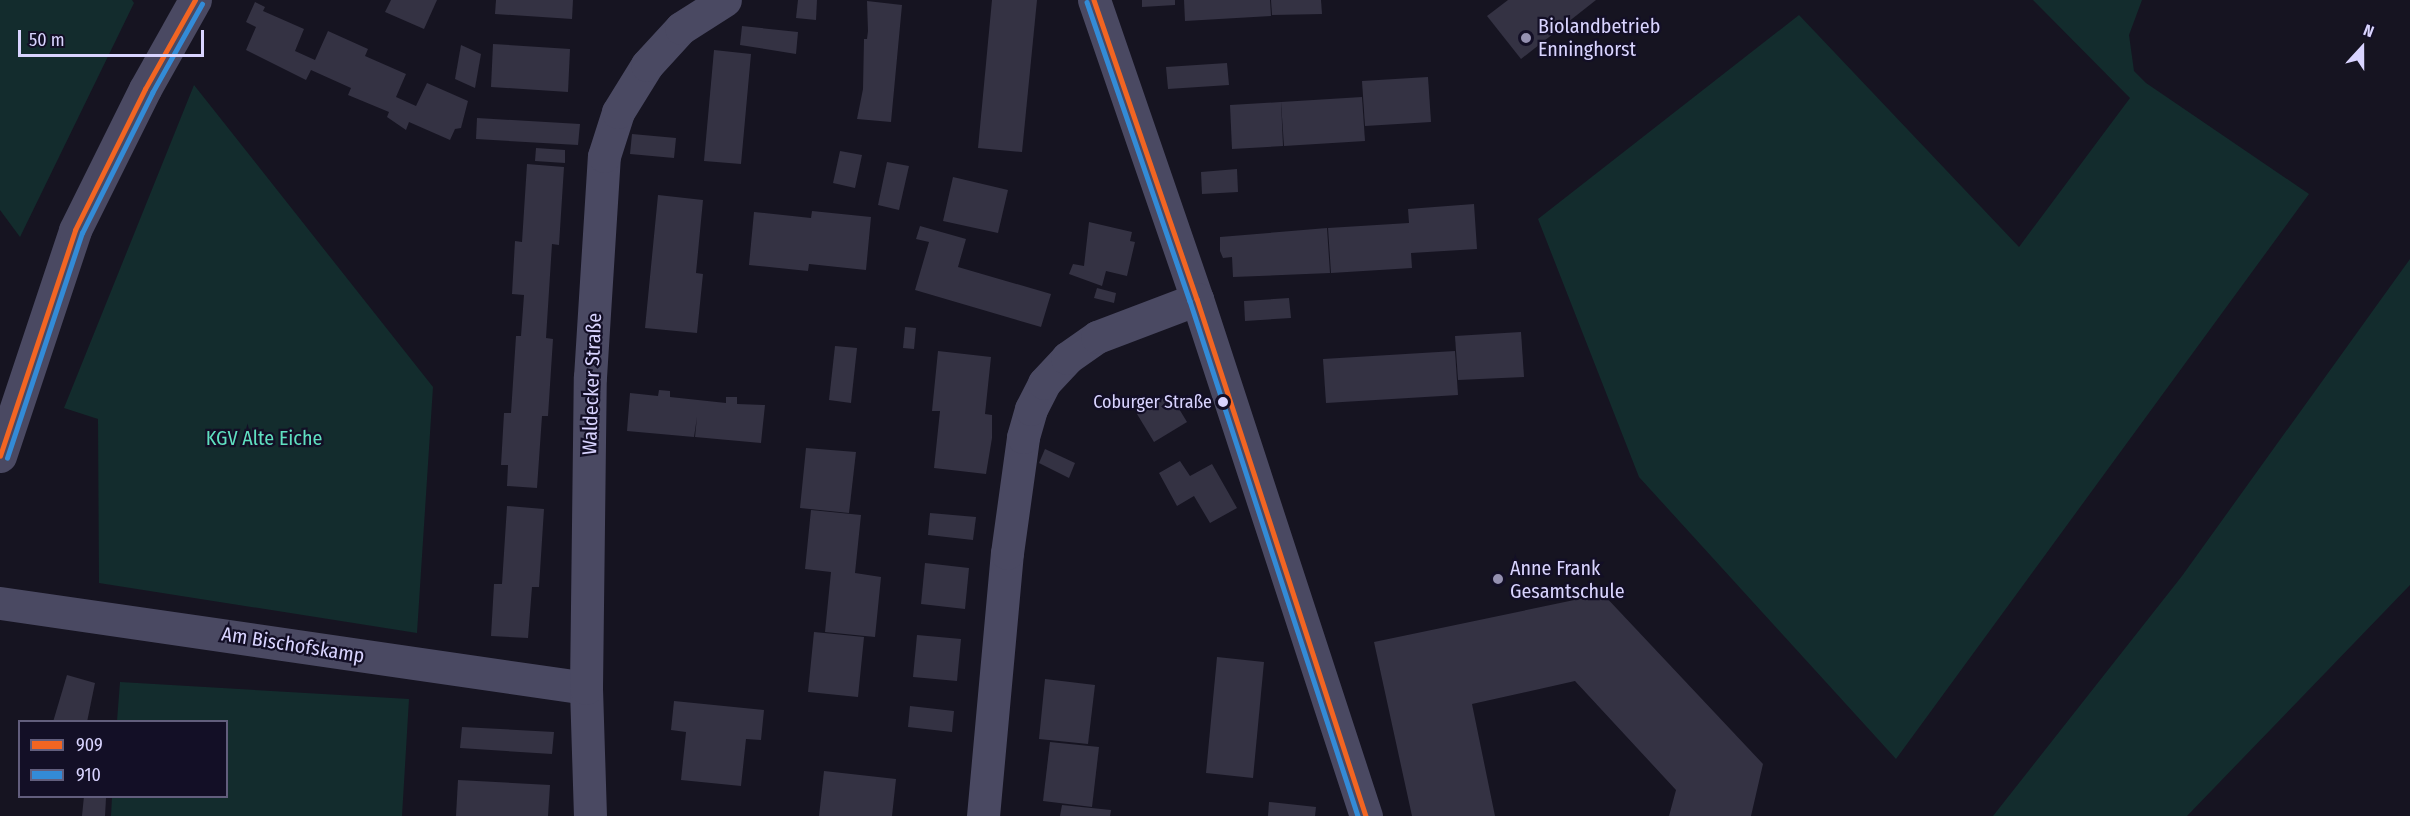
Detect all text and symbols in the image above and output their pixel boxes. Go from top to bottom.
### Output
place label: Biolandbetrieb Enninghorst [1538,14,1660,61]
scale bar [21,18,207,56]
north arrow [2332,18,2392,78]
text: N [2361,20,2377,41]
text: 50 m [29,29,65,51]
marker: Biolandbetrieb Enninghorst [1519,31,1533,45]
street label: Waldecker Straße [578,313,606,455]
place label: Coburger Straße [1093,391,1212,413]
marker: Coburger Straße [1217,396,1229,408]
park label: KGV Alte Eiche [206,426,322,450]
place label: Anne Frank Gesamtschule [1510,556,1625,603]
marker: Anne Frank Gesamtschule [1491,572,1505,586]
street label: Am Bischofskamp [220,622,366,668]
legend [18,720,228,798]
text: 909 [76,734,103,756]
text: 910 [76,764,101,786]

